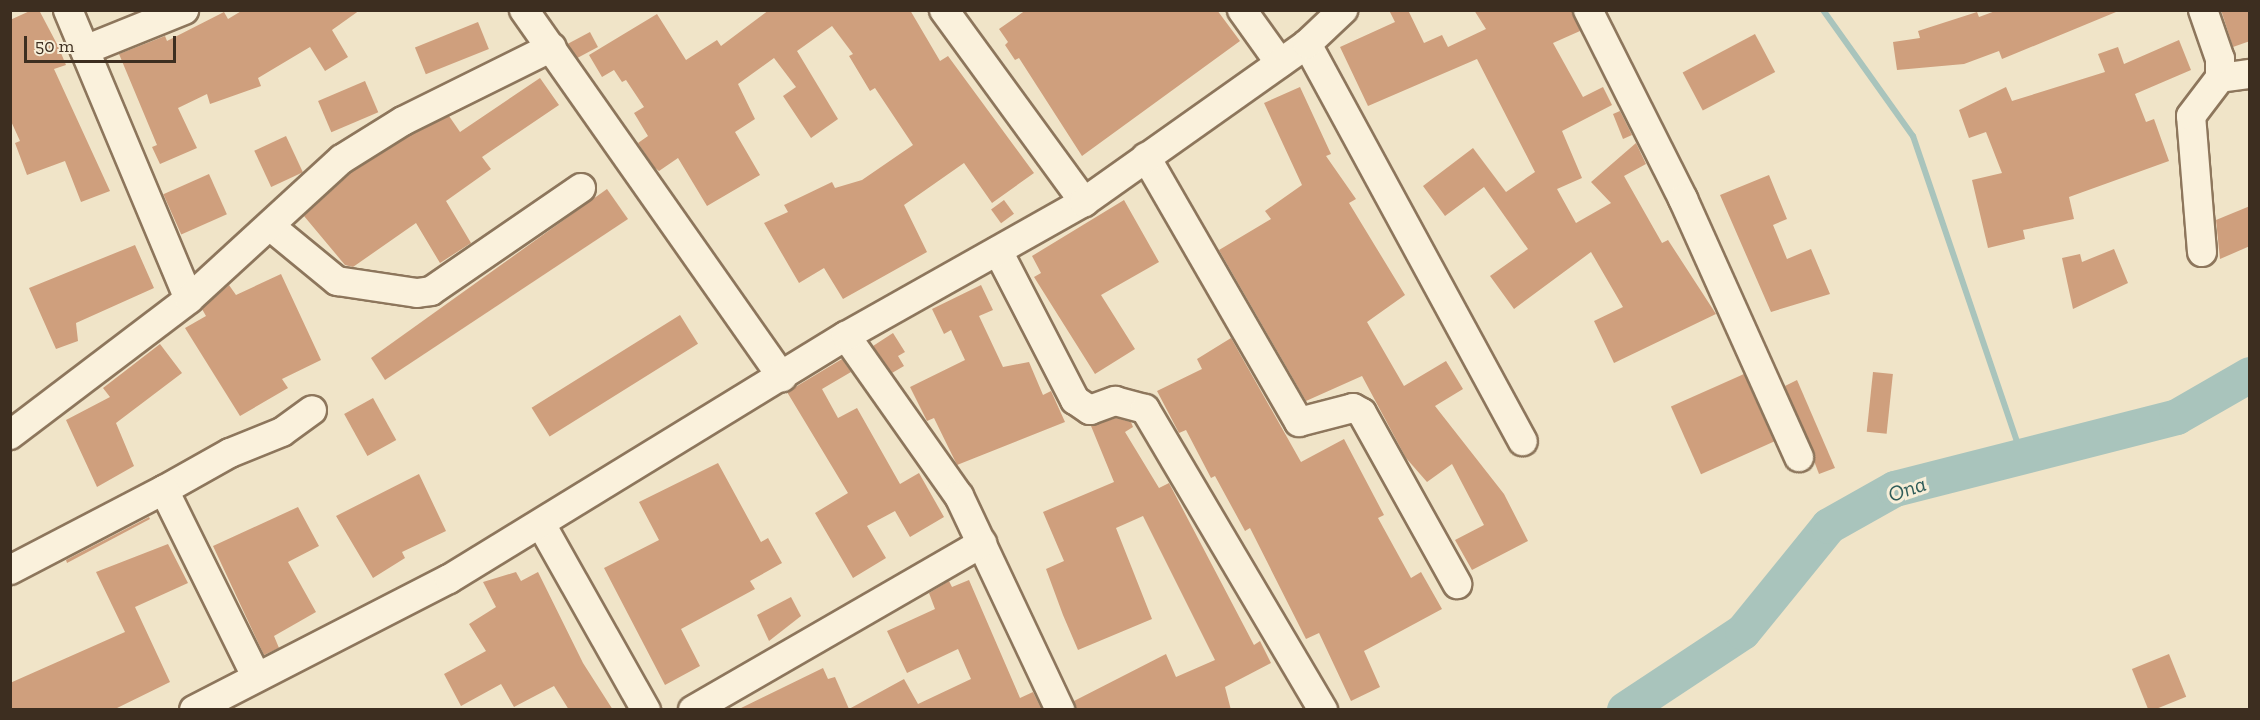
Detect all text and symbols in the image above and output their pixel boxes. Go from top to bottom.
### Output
scale bar [27,24,178,62]
text: 50 m [35,35,74,57]
water label: Ona [1885,470,1929,508]

